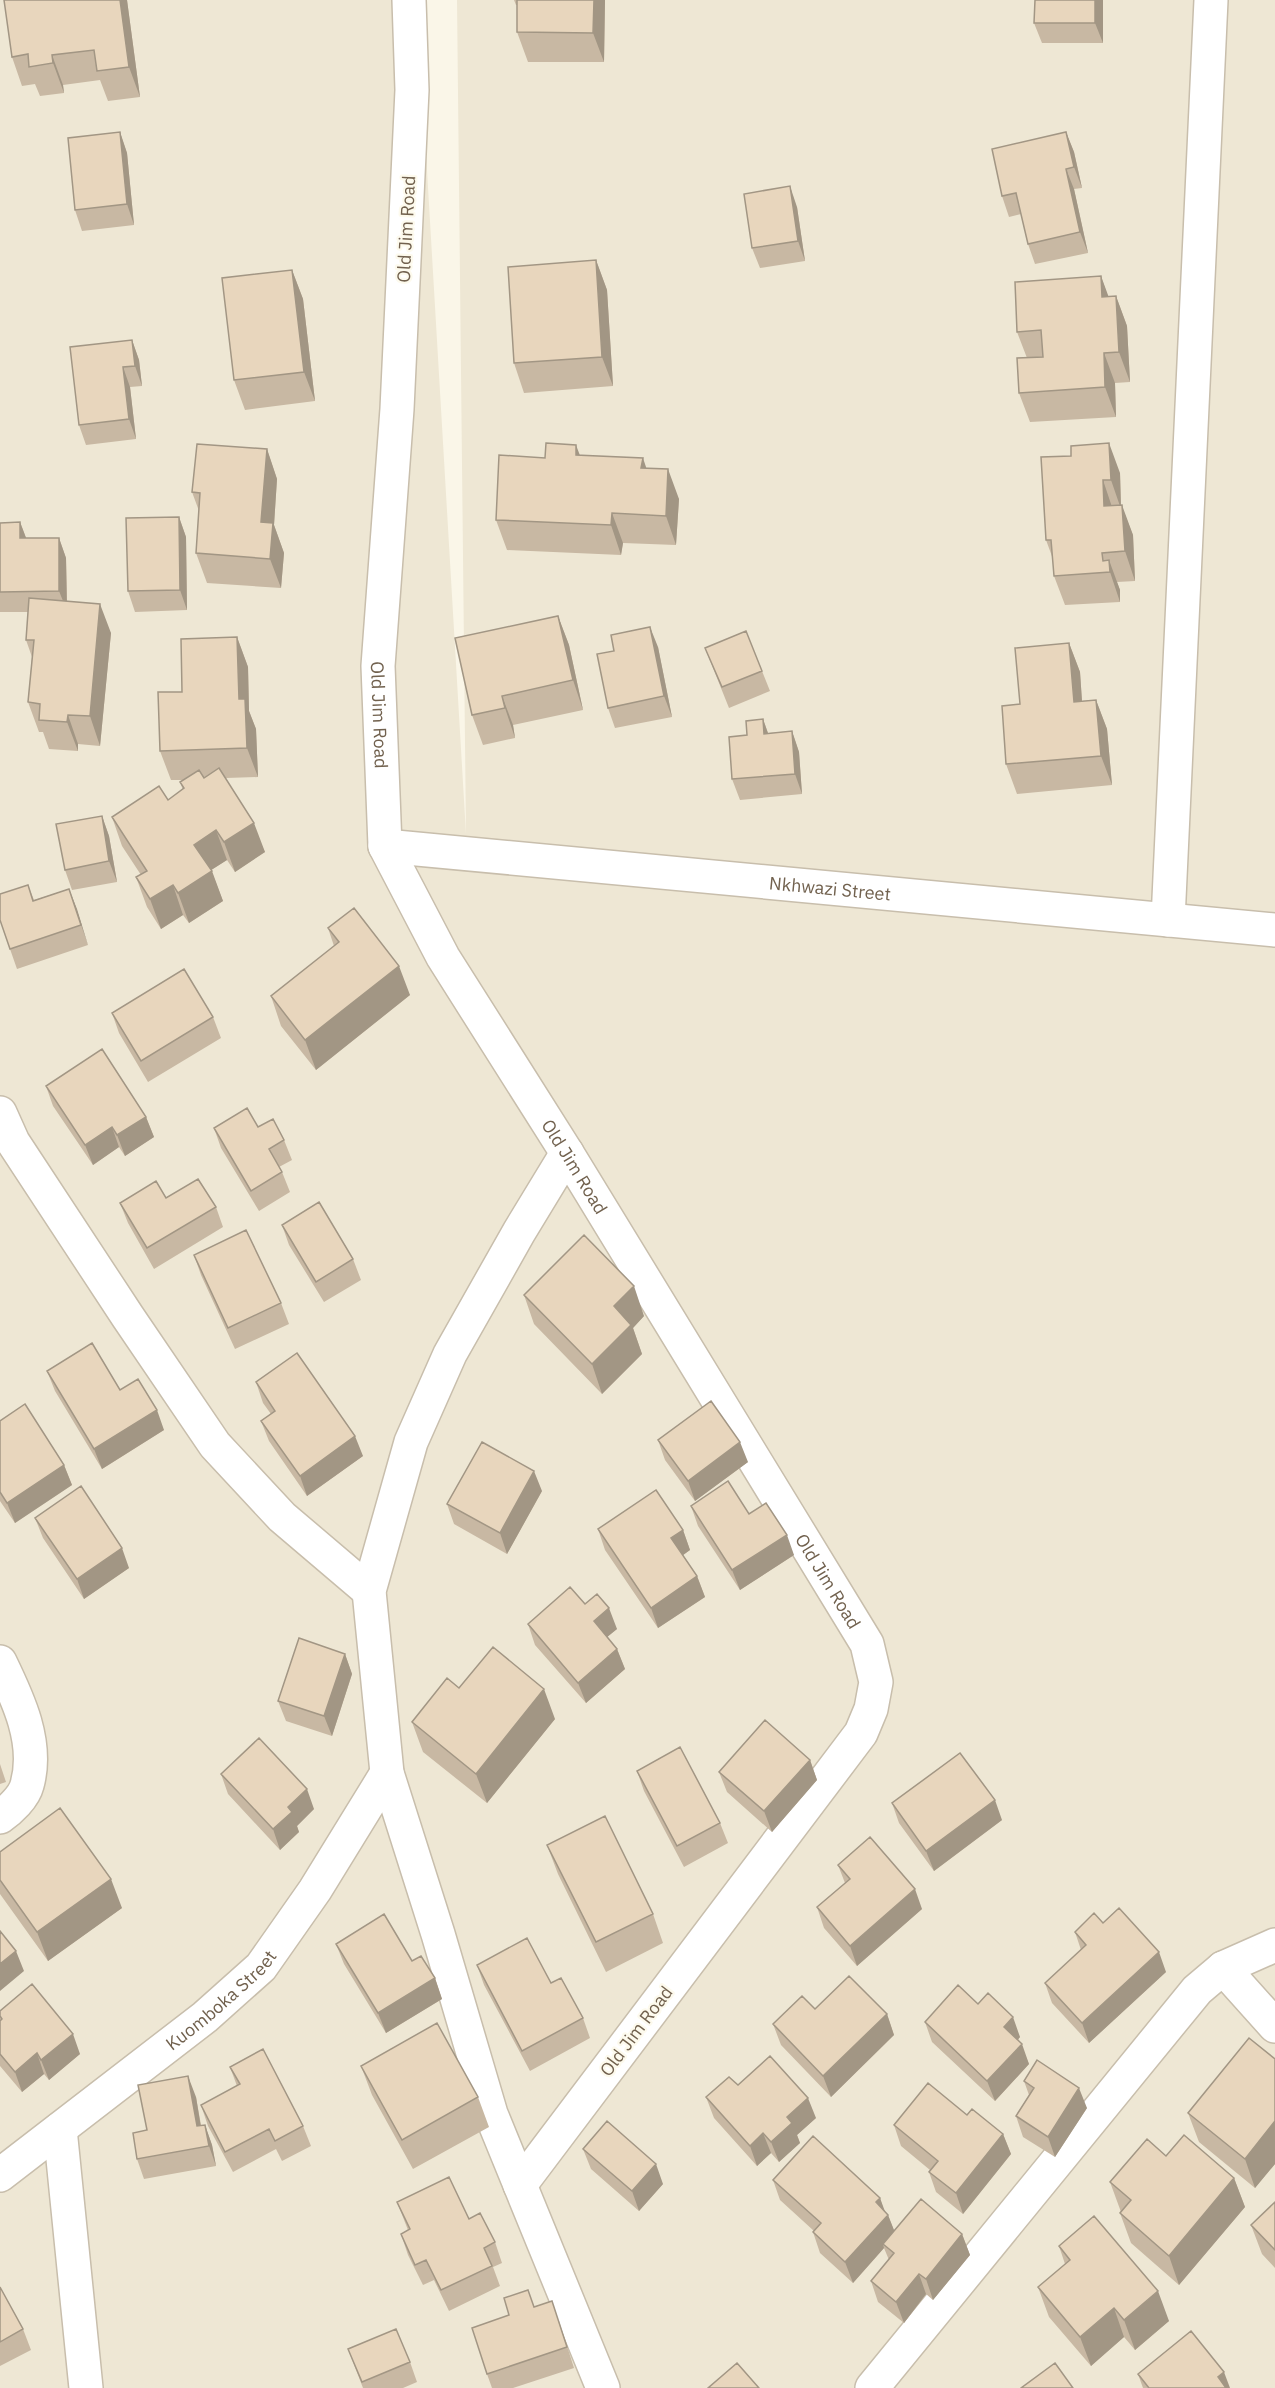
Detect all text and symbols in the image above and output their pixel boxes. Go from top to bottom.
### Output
street label: Old Jim Road [392,175,420,283]
street label: Old Jim Road [366,661,393,769]
street label: Nkhwazi Street [768,871,892,905]
street label: Old Jim Road [537,1115,613,1218]
street label: Old Jim Road [791,1529,866,1633]
street label: Kuomboka Street [161,1945,281,2055]
street label: Old Jim Road [595,1981,677,2081]

